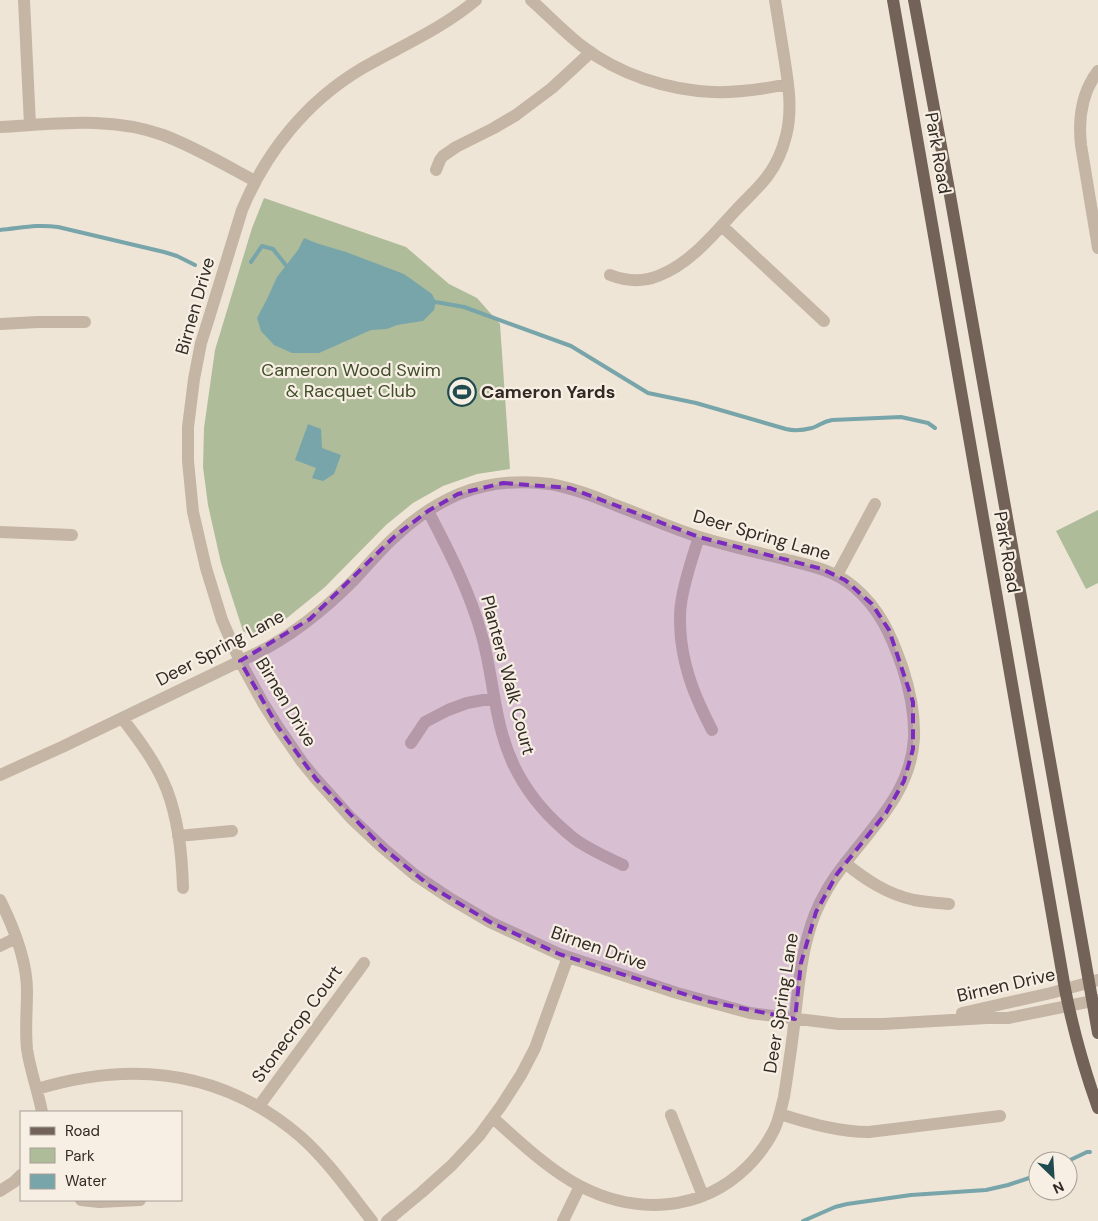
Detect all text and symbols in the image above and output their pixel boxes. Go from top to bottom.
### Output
street label: Park Road [919,110,957,196]
street label: Birnen Drive [170,255,220,357]
park label: Cameron Wood Swim & Racquet Club [261,358,441,403]
sports icon: Cameron Yards [447,377,477,407]
place label: Cameron Yards [481,380,615,404]
street label: Deer Spring Lane [690,504,834,566]
street label: Park Road [988,509,1026,595]
street label: Planters Walk Court [475,593,541,757]
street label: Deer Spring Lane [152,604,288,692]
street label: Birnen Drive [250,653,322,751]
street label: Birnen Drive [548,920,650,976]
street label: Deer Spring Lane [758,931,804,1075]
street label: Stonecrop Court [246,961,348,1087]
street label: Birnen Drive [955,962,1057,1008]
legend [20,1111,182,1201]
text: Road [65,1121,100,1141]
text: Park [65,1146,95,1166]
north arrow [1028,1151,1078,1201]
text: Water [65,1171,107,1191]
text: N [1050,1177,1067,1198]

